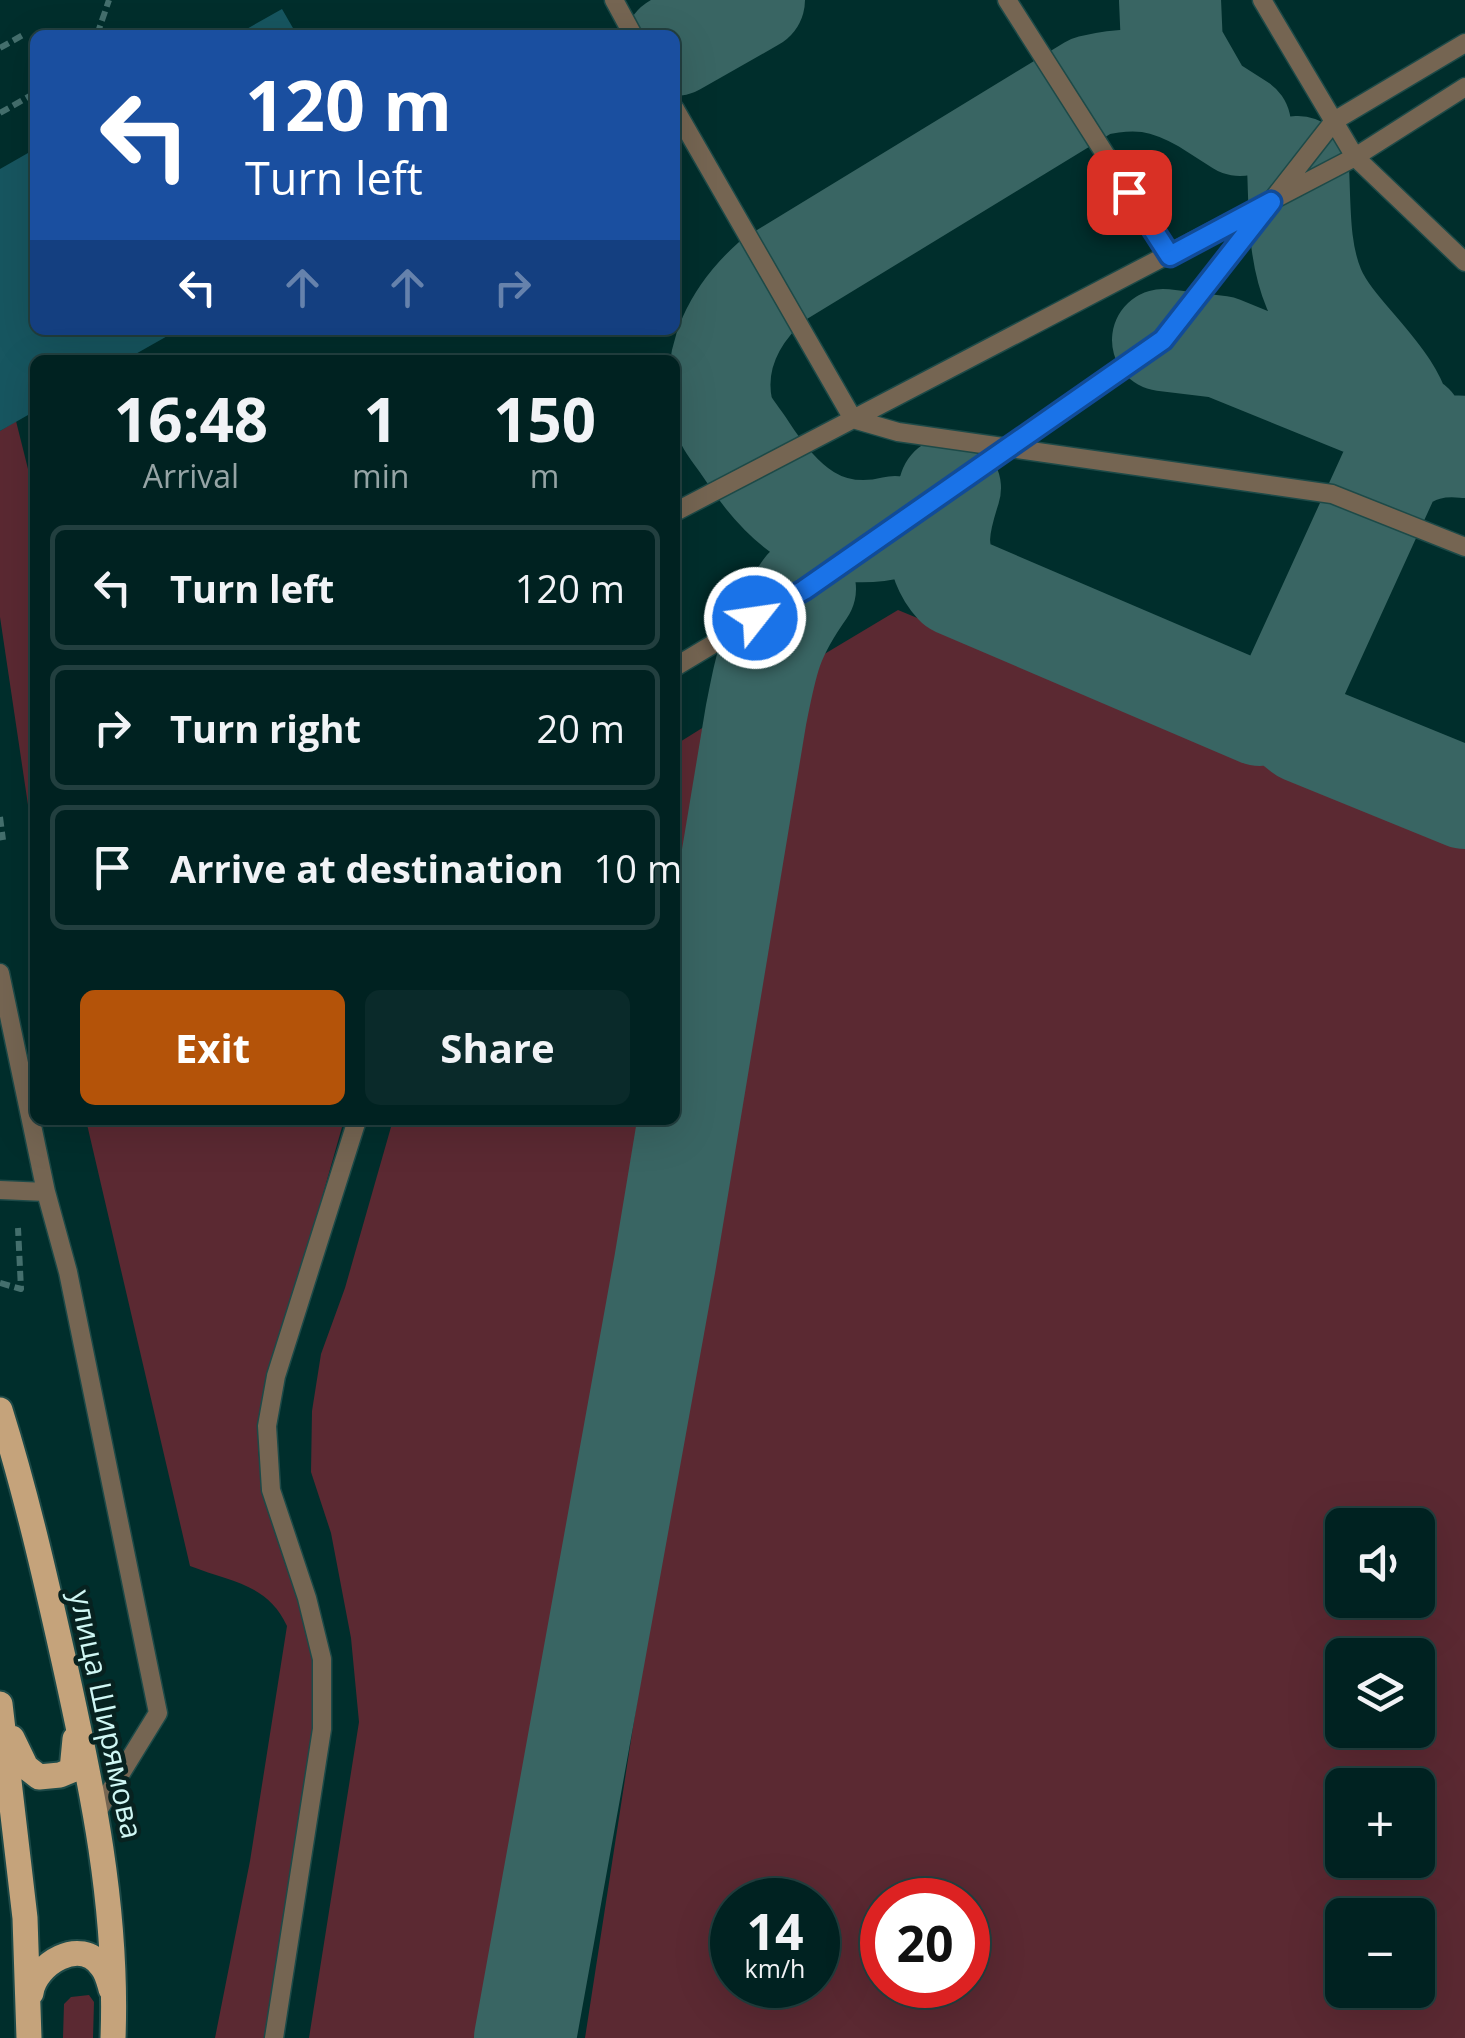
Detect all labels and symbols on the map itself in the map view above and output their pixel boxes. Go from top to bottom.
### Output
pin [1087,150,1172,235]
position arrow [703,566,807,670]
street label: улица Ширямова [61,1586,153,1842]
speed limit sign: 20 [860,1878,990,2008]

